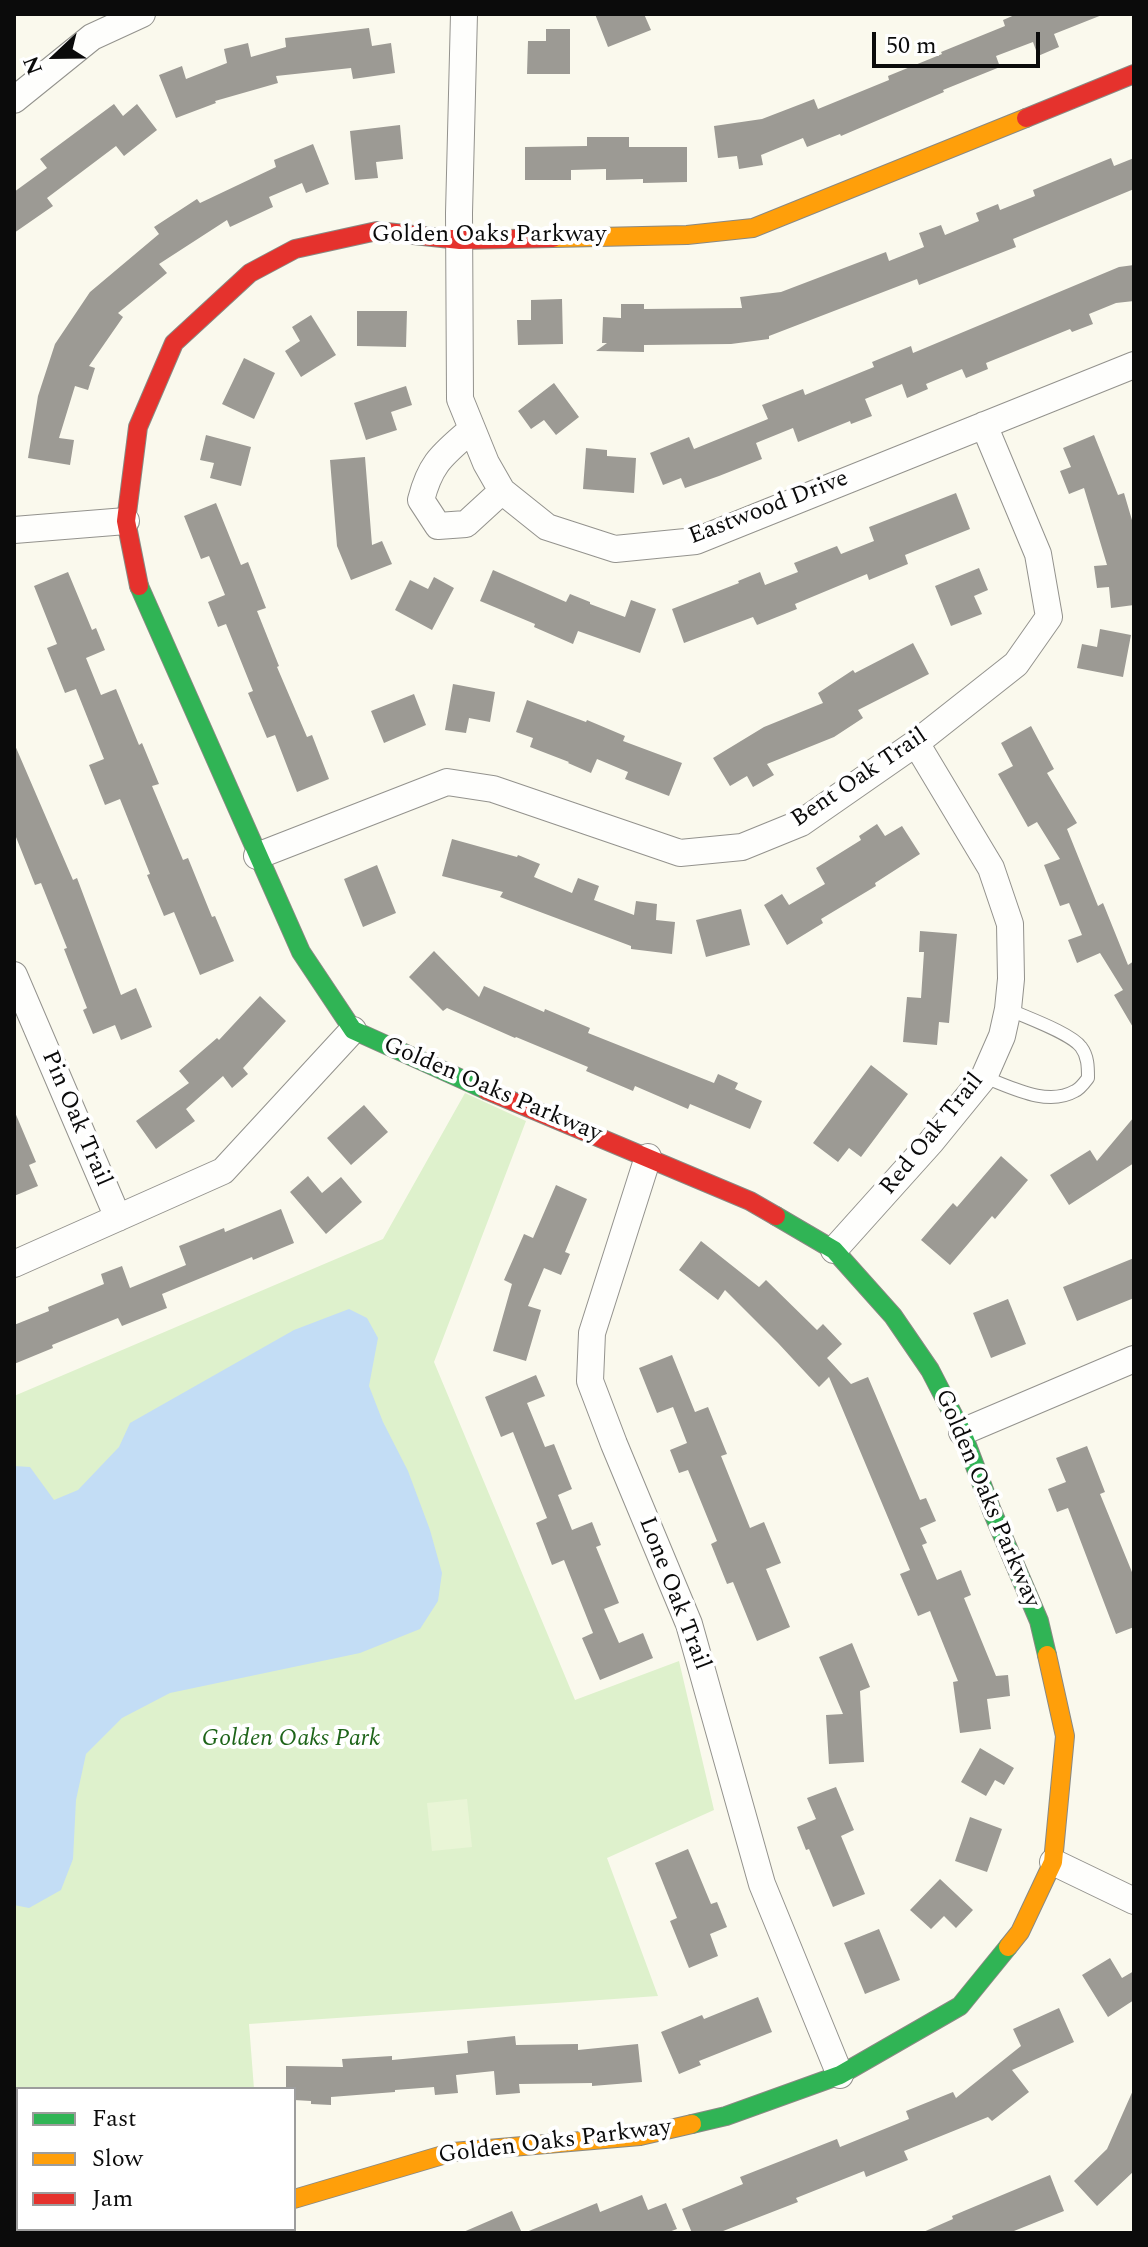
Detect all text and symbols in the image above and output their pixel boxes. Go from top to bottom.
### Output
north arrow [16,16,96,96]
scale bar [876,16,1044,66]
text: 50 m [886,28,937,64]
text: N [15,51,52,80]
street label: Golden Oaks Parkway [372,222,606,250]
street label: Eastwood Drive [685,465,853,553]
street label: Bent Oak Trail [786,723,934,835]
street label: Golden Oaks Parkway [378,1032,606,1150]
street label: Pin Oak Trail [33,1047,117,1191]
street label: Red Oak Trail [875,1068,991,1202]
street label: Golden Oaks Parkway [927,1385,1045,1613]
street label: Lone Oak Trail [631,1513,715,1675]
park label: Golden Oaks Park [202,1726,380,1754]
legend [16,2087,296,2231]
text: Fast [92,2101,137,2137]
street label: Golden Oaks Parkway [437,2114,673,2172]
text: Slow [92,2141,143,2177]
text: Jam [92,2181,133,2217]

